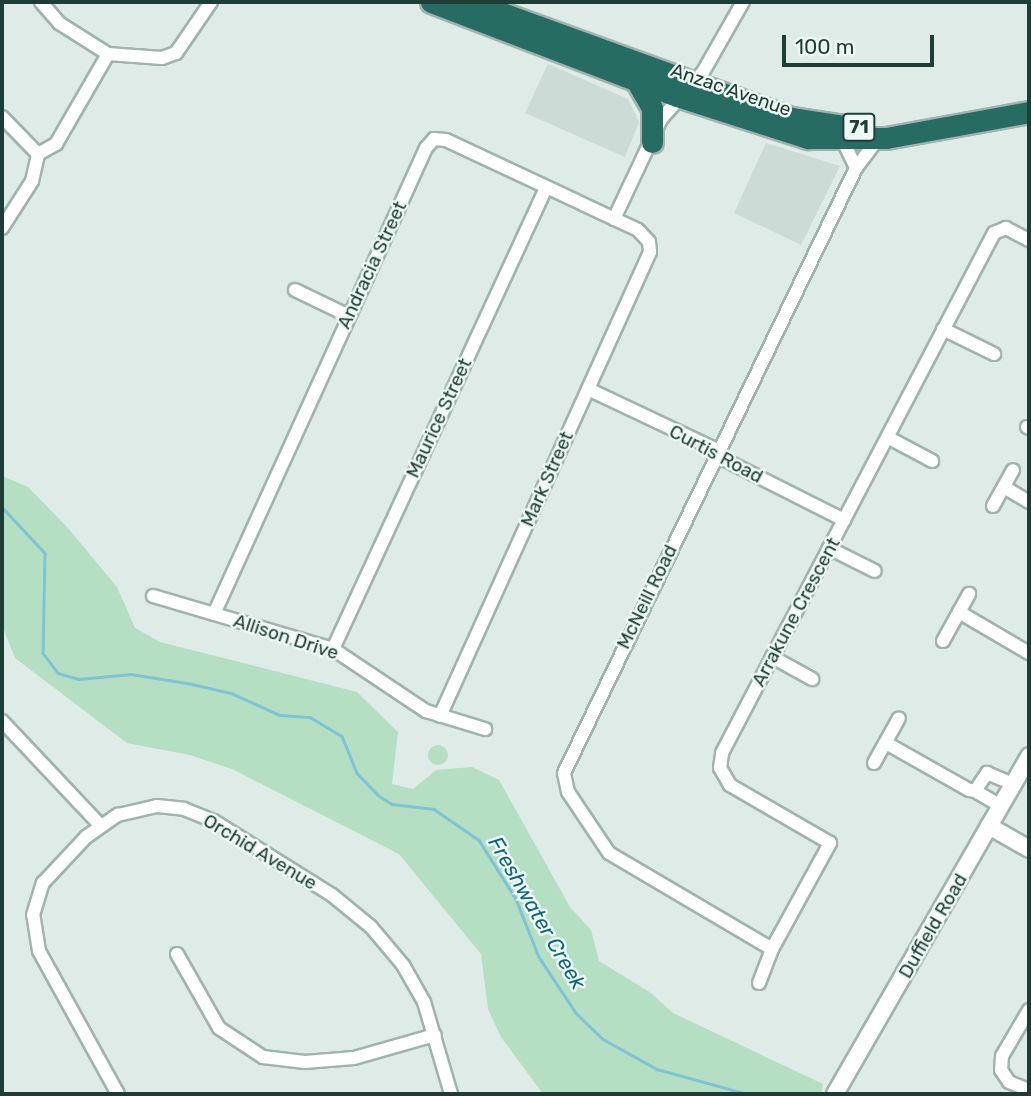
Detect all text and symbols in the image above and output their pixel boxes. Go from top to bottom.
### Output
scale bar [786,21,938,65]
text: 100 m [795,34,854,59]
street label: Anzac Avenue [668,59,794,121]
road number: 71 [842,112,876,142]
street label: Andracia Street [332,198,412,332]
street label: Maurice Street [401,354,477,482]
street label: Curtis Road [665,420,767,488]
street label: Mark Street [516,428,578,530]
street label: Arrakune Crescent [747,534,845,690]
street label: McNeill Road [612,541,682,653]
street label: Allison Drive [231,609,341,665]
street label: Orchid Avenue [199,809,321,895]
water label: Freshwater Creek [483,832,591,994]
street label: Duffield Road [894,870,972,982]

